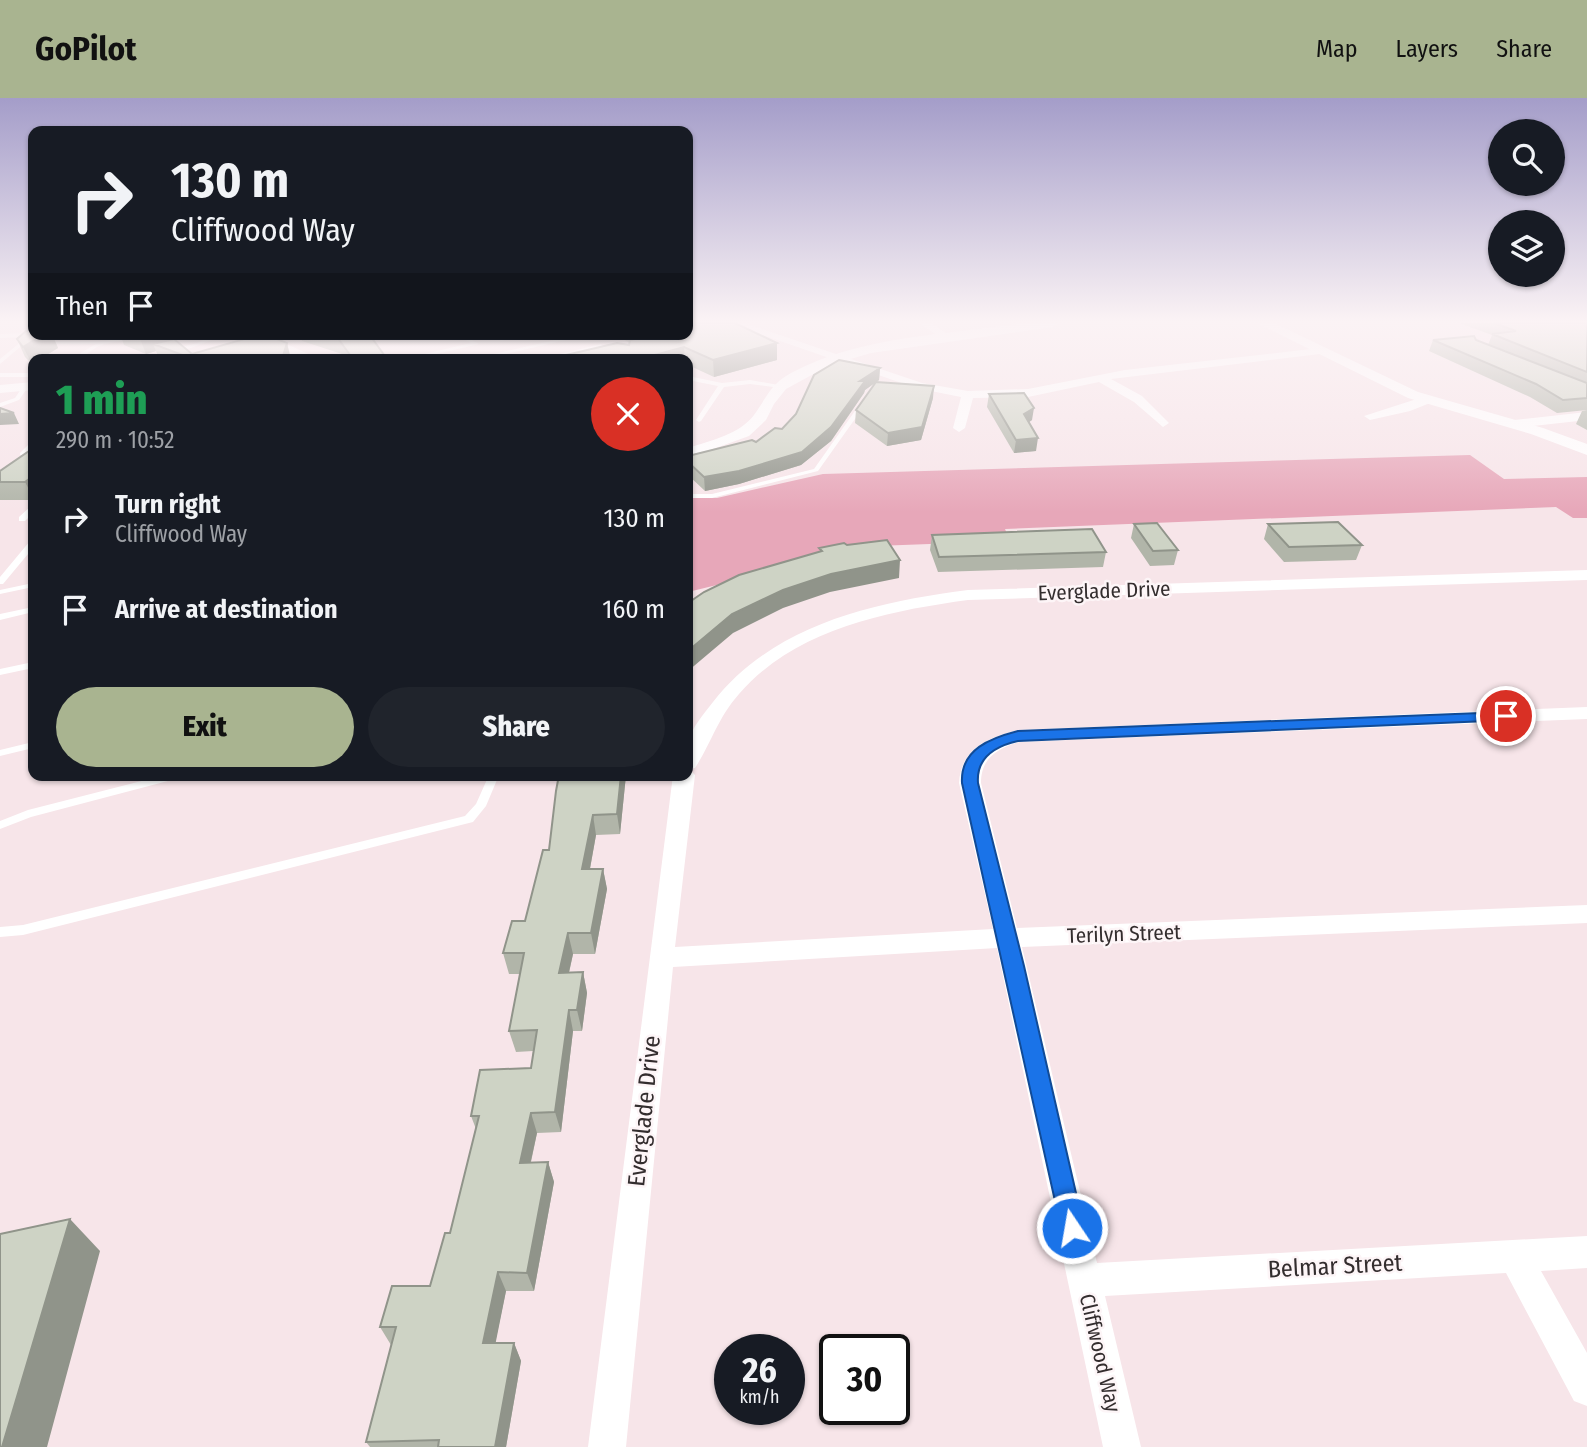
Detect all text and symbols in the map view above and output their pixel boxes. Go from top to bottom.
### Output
text: GoPilot [35,29,137,69]
text: Map [1316,35,1358,63]
text: Layers [1396,35,1458,63]
text: Share [1496,35,1552,63]
map controls [1488,119,1565,287]
button: search [1488,119,1565,196]
text: 130 m [171,151,289,210]
icon: right [56,154,147,245]
button: layers [1488,210,1565,287]
text: Cliffwood Way [171,211,355,249]
icon: arrive [122,287,160,325]
text: Then [56,291,108,322]
text: 1 min [56,375,147,425]
button: close [591,377,665,451]
text: 290 m · 10:52 [56,426,174,454]
text: Turn right [115,489,221,520]
icon: right [56,500,94,538]
text: 130 m [603,503,665,534]
text: Cliffwood Way [115,520,247,548]
street label: Everglade Drive [1037,576,1171,606]
icon: arrive [56,591,94,629]
text: Arrive at destination [115,594,338,625]
text: 160 m [602,594,665,625]
pin [1476,686,1536,746]
button: Exit [56,687,354,767]
button: Share [368,687,665,767]
icon: arrive [1487,697,1525,735]
street label: Terilyn Street [1067,919,1182,949]
street label: Everglade Drive [622,1034,666,1188]
position arrow [1035,1191,1109,1265]
street label: Belmar Street [1267,1248,1403,1284]
street label: Cliffwood Way [1074,1291,1126,1415]
speed limit sign: 30 [819,1334,910,1425]
text: 26 [742,1349,777,1391]
text: km/h [739,1386,780,1408]

